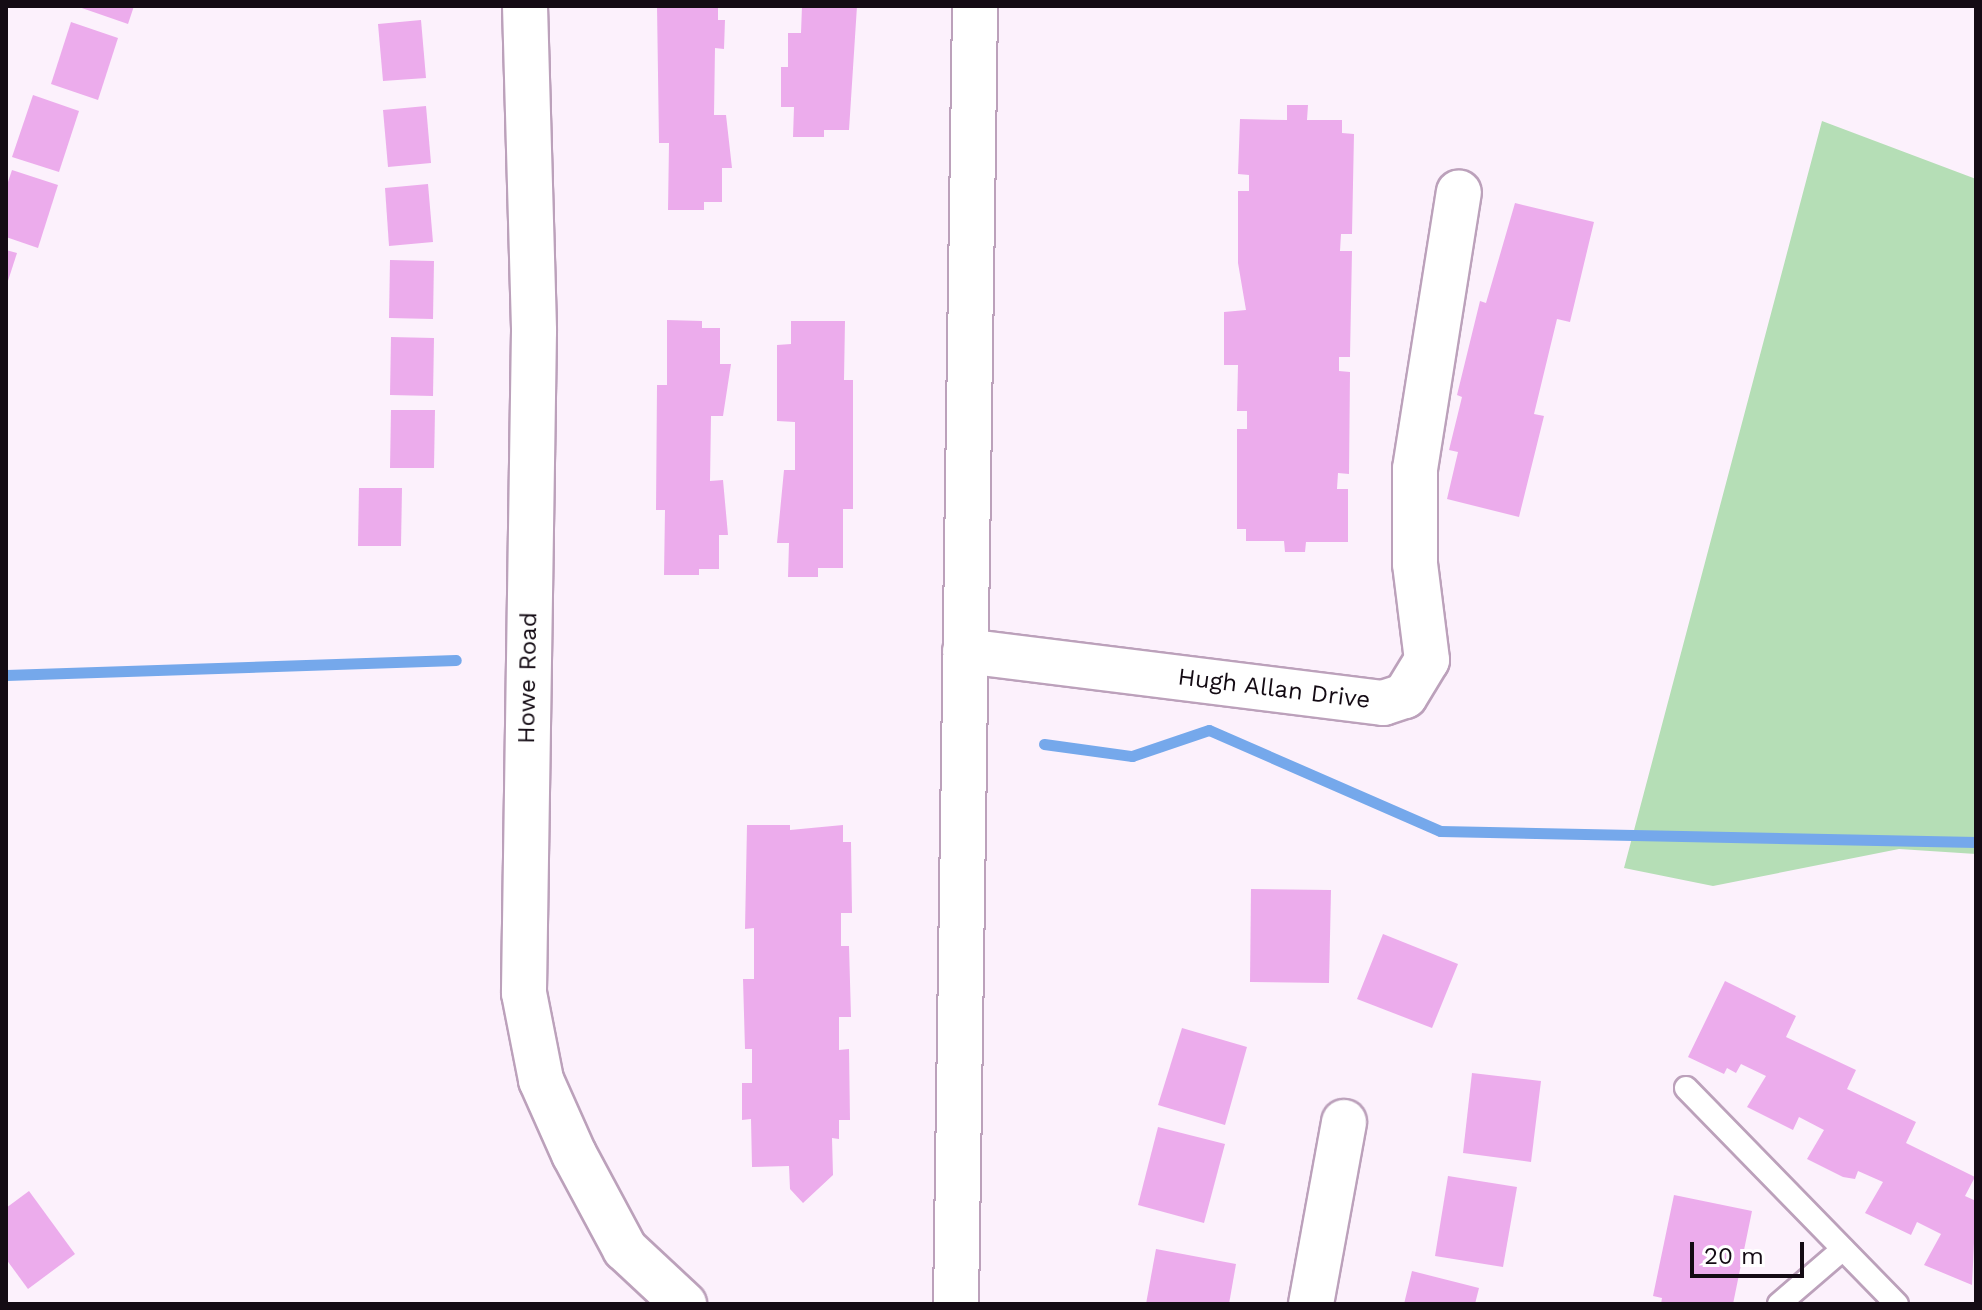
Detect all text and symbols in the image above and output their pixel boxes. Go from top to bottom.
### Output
street label: Howe Road [512,612,544,744]
street label: Hugh Allan Drive [1176,663,1372,715]
scale bar [1694,1226,1808,1276]
text: 20 m [1704,1242,1764,1270]

